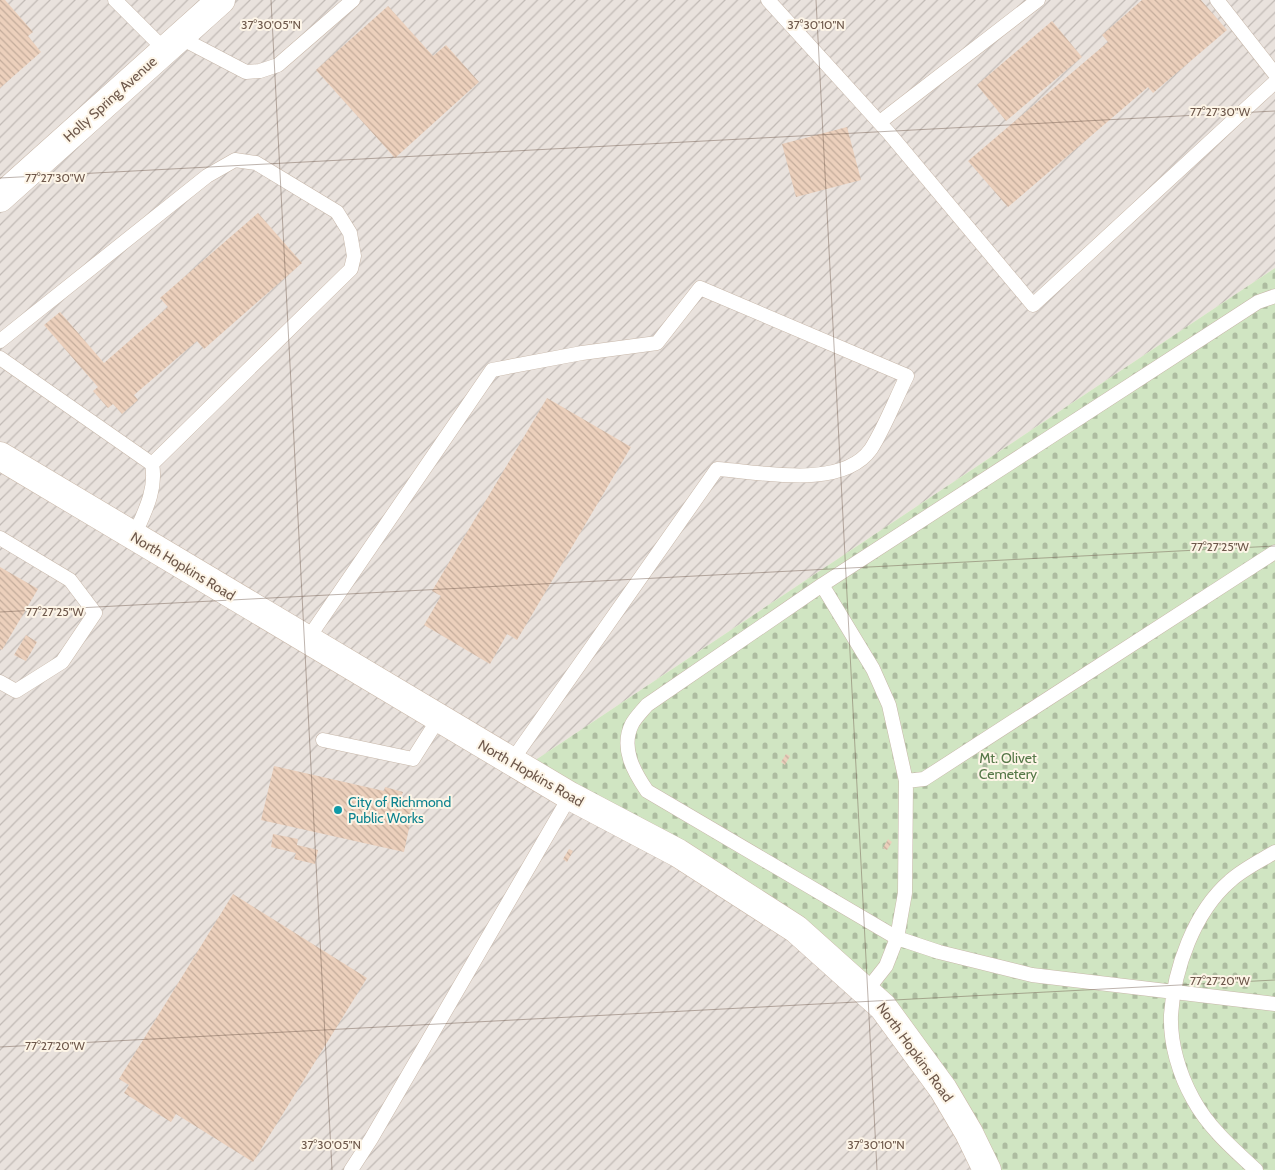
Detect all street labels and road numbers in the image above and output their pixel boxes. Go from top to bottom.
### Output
street label: Holly Spring Avenue [59,52,161,146]
street label: North Hopkins Road [127,528,239,604]
street label: North Hopkins Road [475,736,587,810]
street label: North Hopkins Road [873,999,957,1105]

